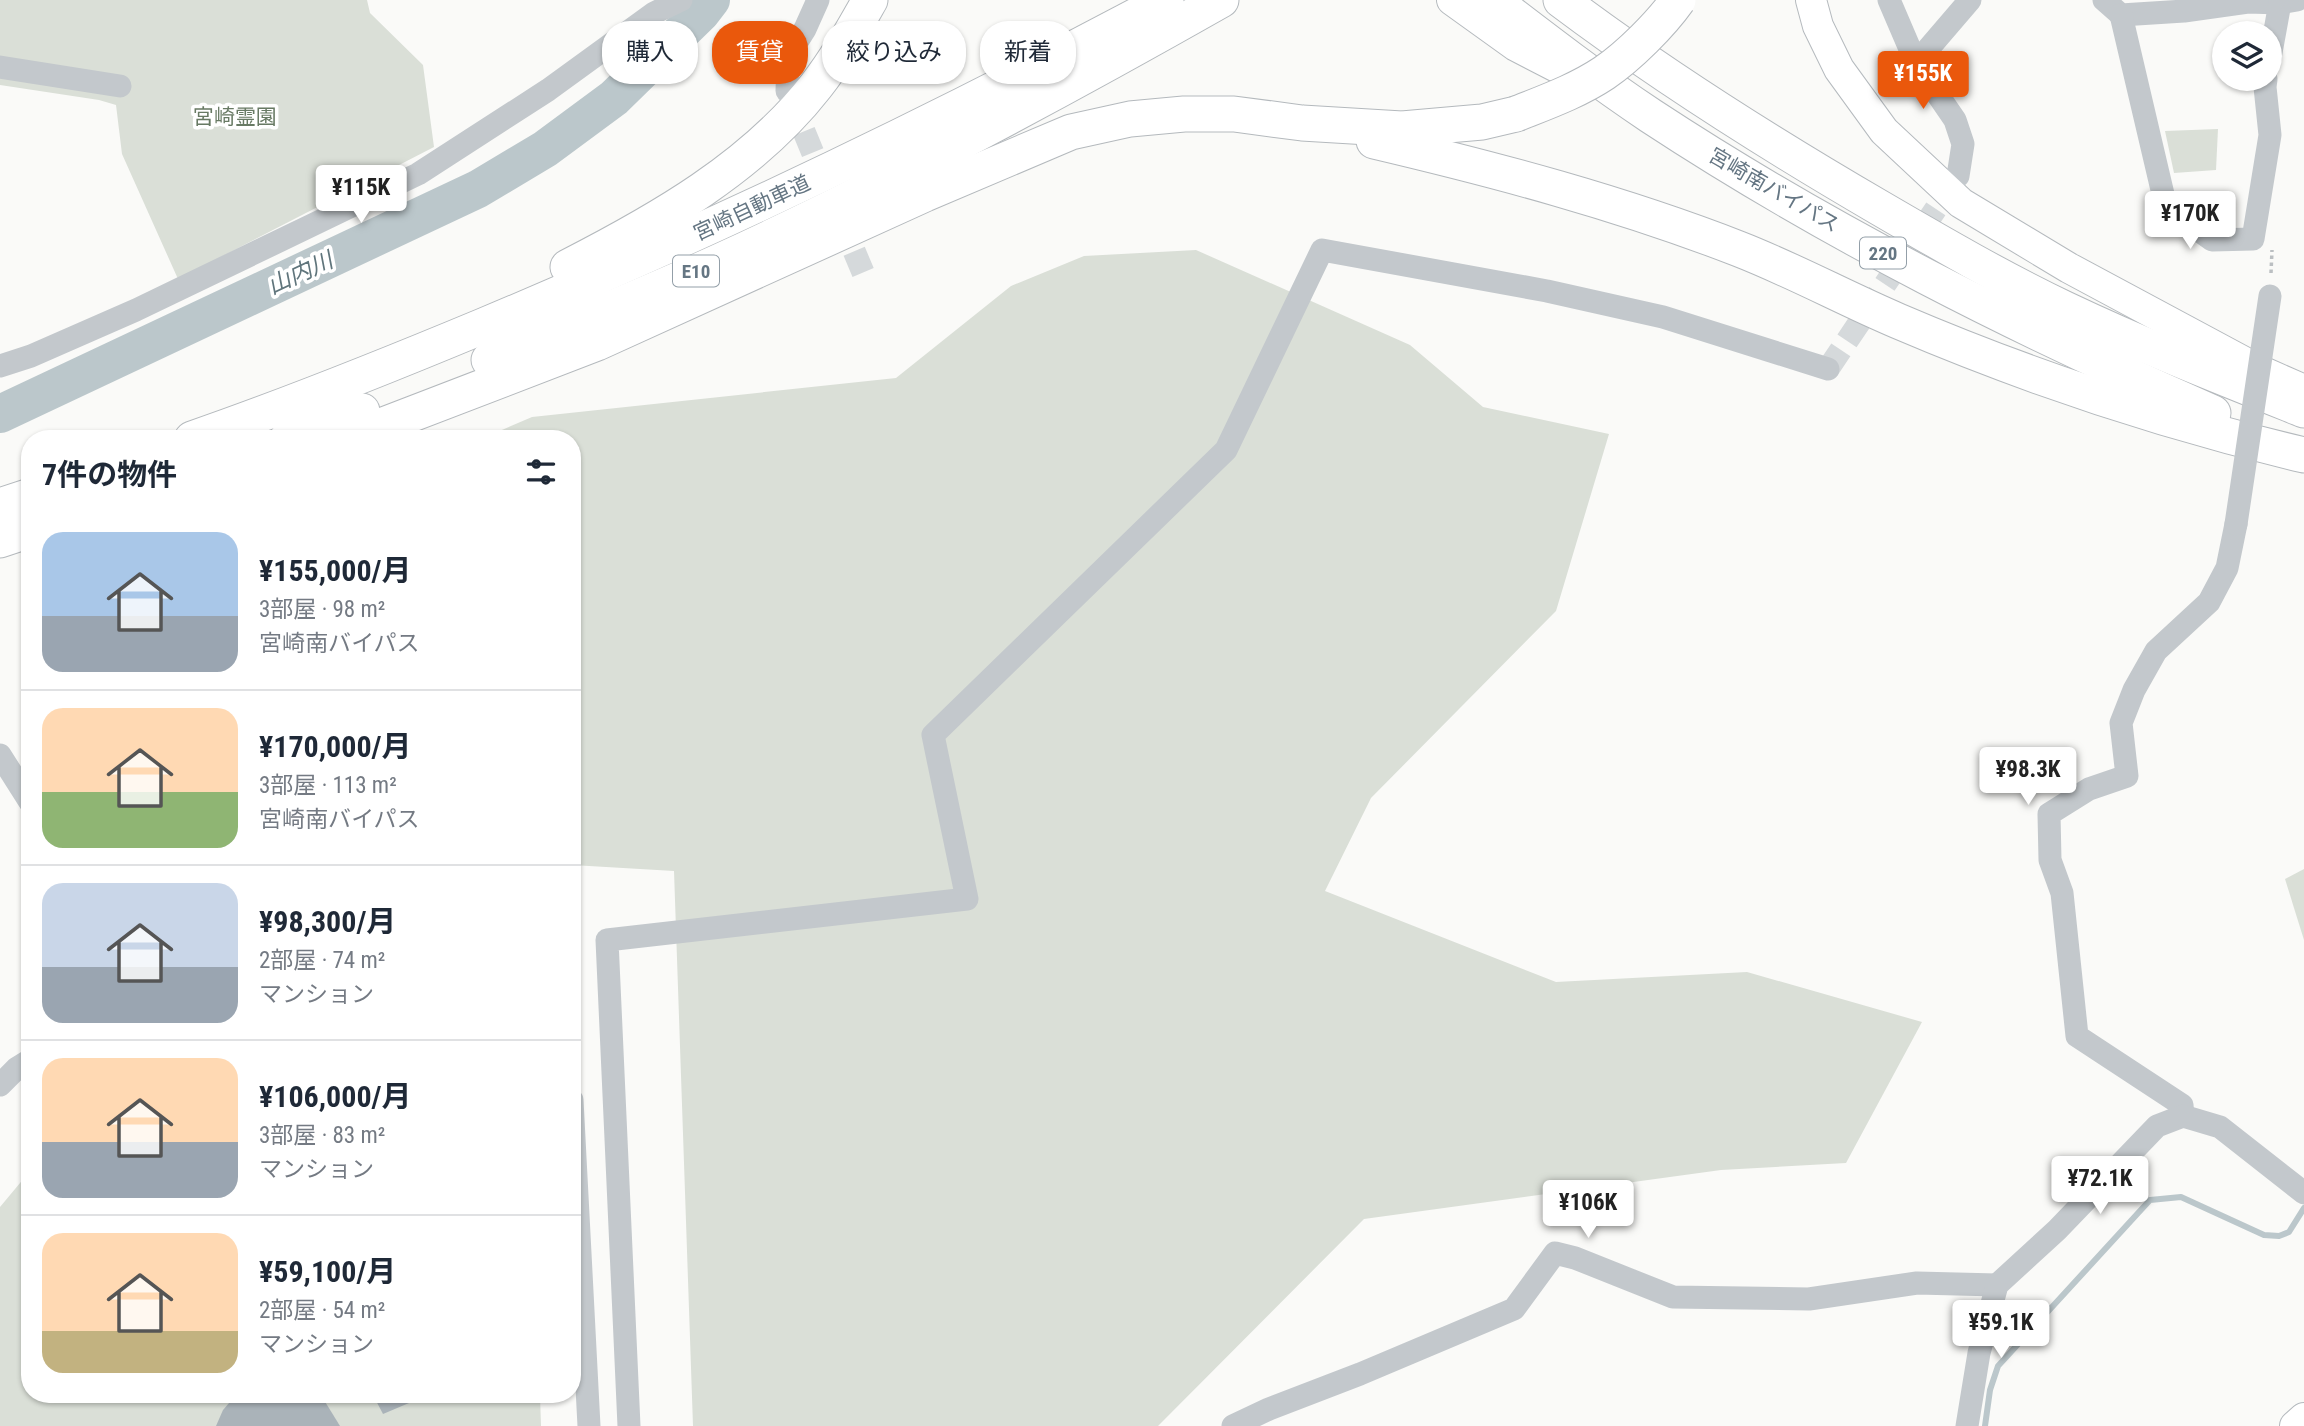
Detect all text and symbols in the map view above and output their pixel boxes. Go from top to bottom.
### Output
chip: 購入 [602,21,698,84]
chip: 賃貸 [712,21,808,84]
chip: 絞り込み [822,21,966,84]
chip: 新着 [980,21,1076,84]
map controls [2212,21,2282,91]
button: layers [2212,21,2282,91]
pin: ¥155K [1874,52,1972,111]
text: ¥155K [1894,60,1952,87]
park label: 宮崎霊園 [193,105,277,129]
street label: 宮崎南バイパス [1705,143,1843,237]
pin: ¥115K [312,166,410,225]
street label: 宮崎自動車道 [690,170,814,246]
text: ¥115K [332,174,390,201]
pin: ¥170K [2141,191,2239,251]
text: ¥170K [2161,200,2219,227]
road number: 220 [1860,238,1906,268]
water label: 山内川 [263,245,340,300]
road number: E10 [673,256,719,286]
icon: filters [522,453,560,491]
text: 7件の物件 [42,457,177,492]
text: ¥155,000/月 [259,553,412,588]
icon: home [98,560,182,644]
text: 3部屋 · 98 m² [259,596,385,623]
text: 宮崎南バイパス [259,630,420,657]
text: ¥170,000/月 [259,729,412,764]
icon: home [98,736,182,820]
pin: ¥98.3K [1971,748,2085,807]
text: ¥98.3K [1995,756,2061,783]
text: 3部屋 · 113 m² [259,772,397,799]
text: 宮崎南バイパス [259,806,420,833]
text: ¥98,300/月 [259,904,396,939]
icon: home [98,911,182,995]
text: 2部屋 · 74 m² [259,947,385,974]
text: マンション [259,981,374,1008]
text: ¥106,000/月 [259,1079,412,1114]
icon: home [98,1086,182,1170]
text: 3部屋 · 83 m² [259,1122,385,1149]
text: マンション [259,1156,374,1183]
pin: ¥72.1K [2043,1156,2157,1216]
text: ¥72.1K [2067,1165,2133,1192]
pin: ¥106K [1539,1180,1637,1240]
text: ¥106K [1559,1189,1617,1216]
text: ¥59,100/月 [259,1254,396,1289]
icon: home [98,1261,182,1345]
text: 2部屋 · 54 m² [259,1297,385,1324]
pin: ¥59.1K [1944,1300,2058,1360]
text: ¥59.1K [1968,1309,2034,1336]
text: マンション [259,1331,374,1358]

